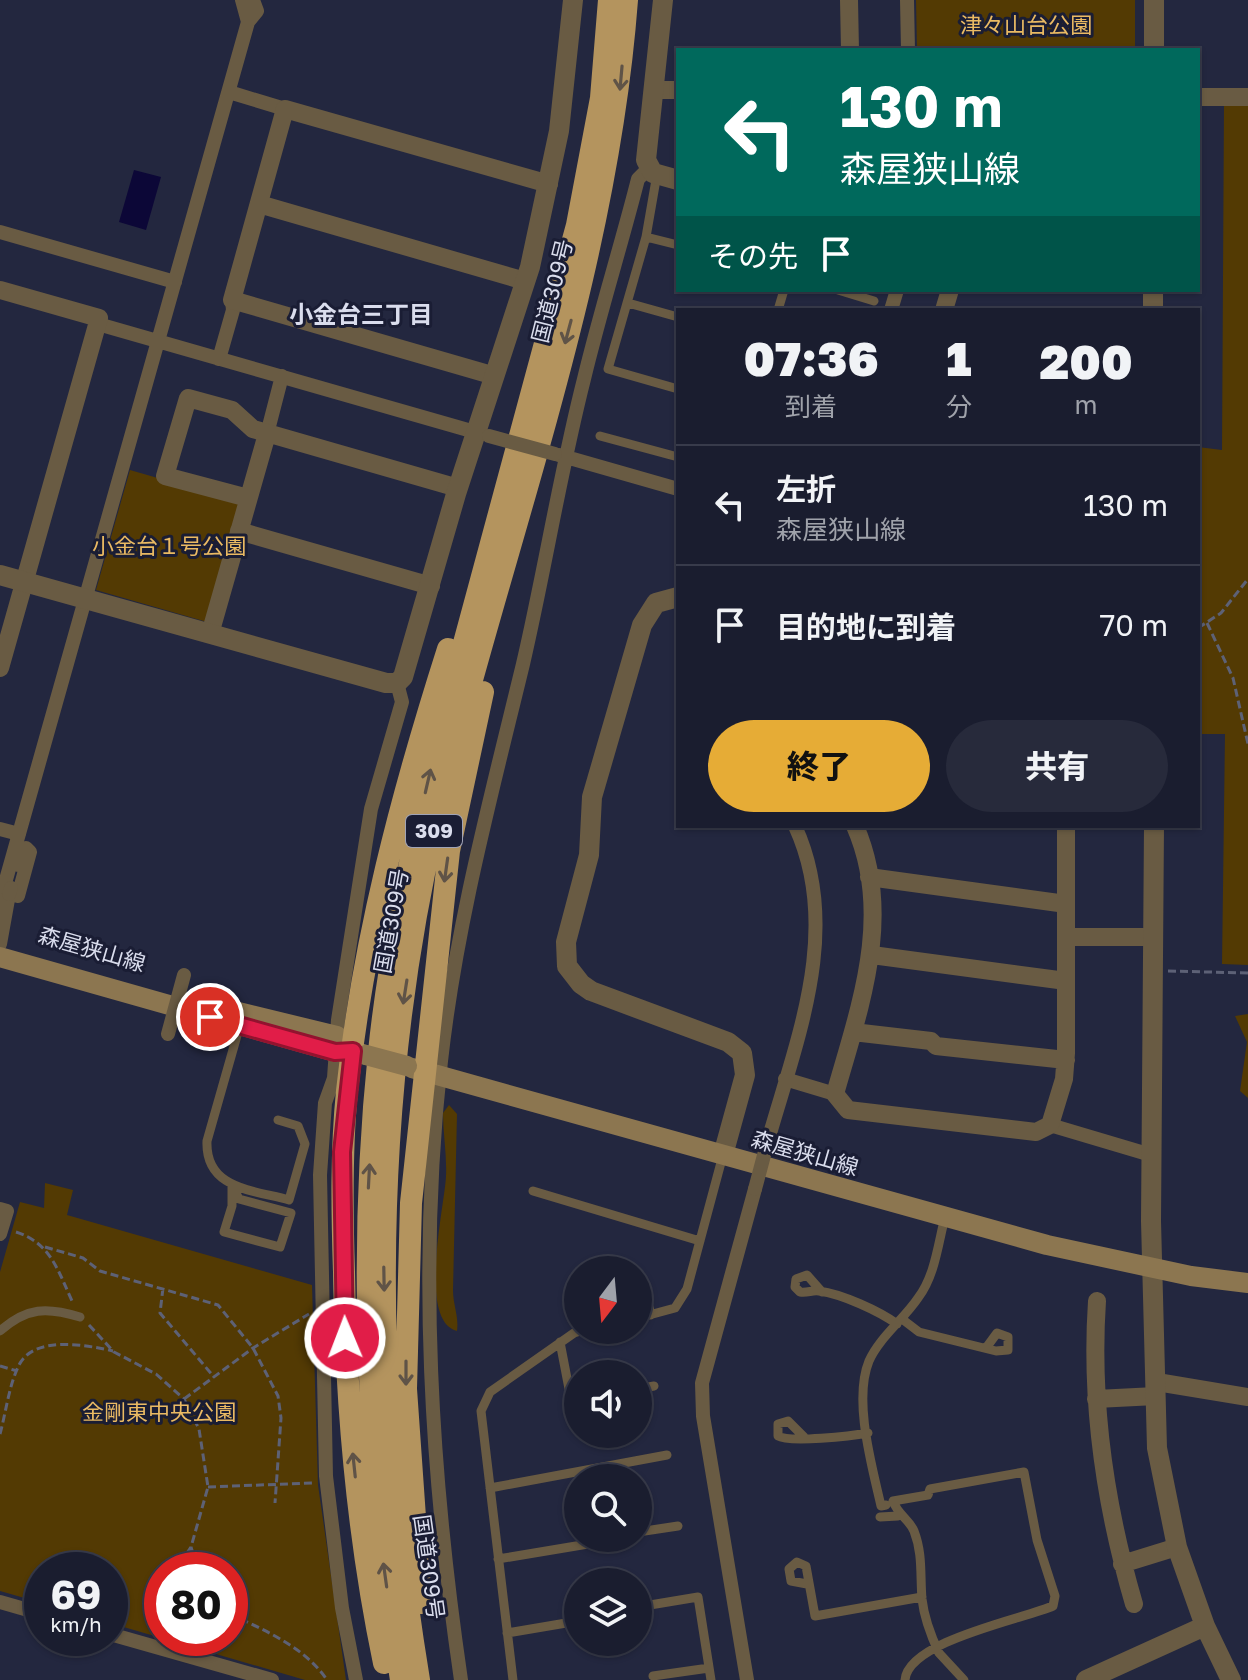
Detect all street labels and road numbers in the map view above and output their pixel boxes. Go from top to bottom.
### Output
street label: 国道309号 [526,236,577,345]
road number: 309 [406,815,462,847]
street label: 国道309号 [368,866,413,975]
street label: 森屋狭山線 [36,920,149,977]
street label: 森屋狭山線 [749,1124,862,1181]
street label: 国道309号 [409,1513,450,1621]

